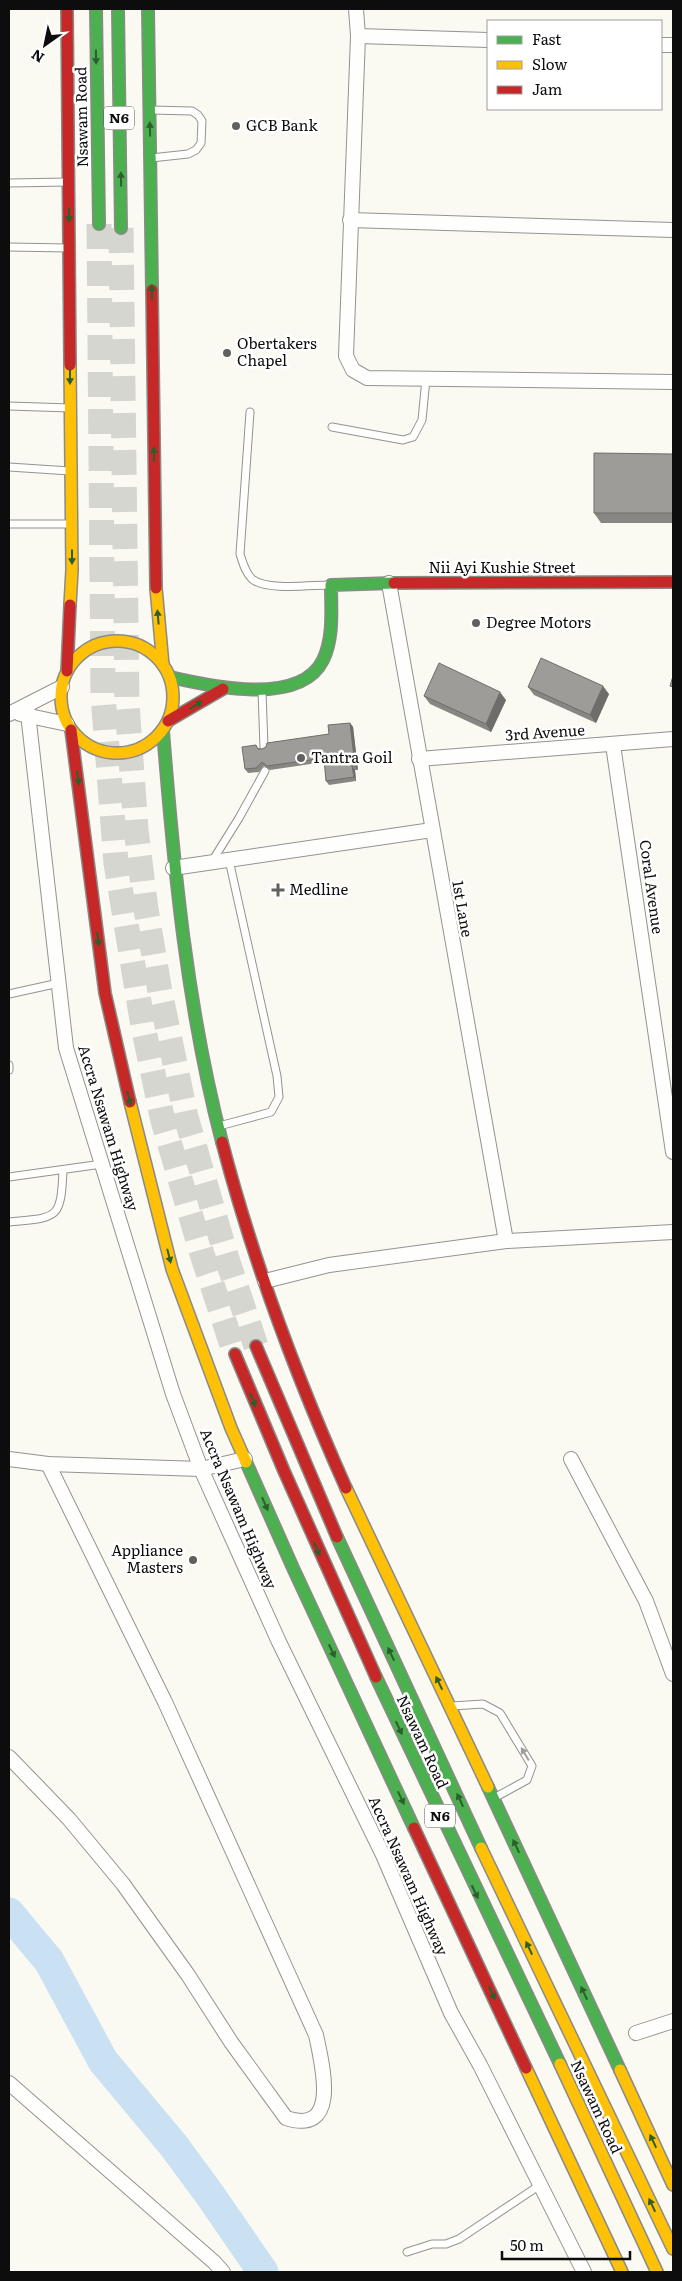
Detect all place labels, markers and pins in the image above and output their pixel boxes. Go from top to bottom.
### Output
place label: GCB Bank [246,113,318,136]
marker: GCB Bank [230,120,242,132]
place label: Obertakers Chapel [237,331,317,371]
marker: Obertakers Chapel [221,347,233,359]
place label: Degree Motors [486,610,591,633]
marker: Degree Motors [470,617,482,629]
place label: Tantra Goil [311,745,392,768]
marker: Tantra Goil [295,752,307,764]
place label: Medline [289,877,349,900]
marker: Medline [271,883,285,897]
place label: Appliance Masters [111,1538,183,1578]
marker: Appliance Masters [187,1554,199,1566]

